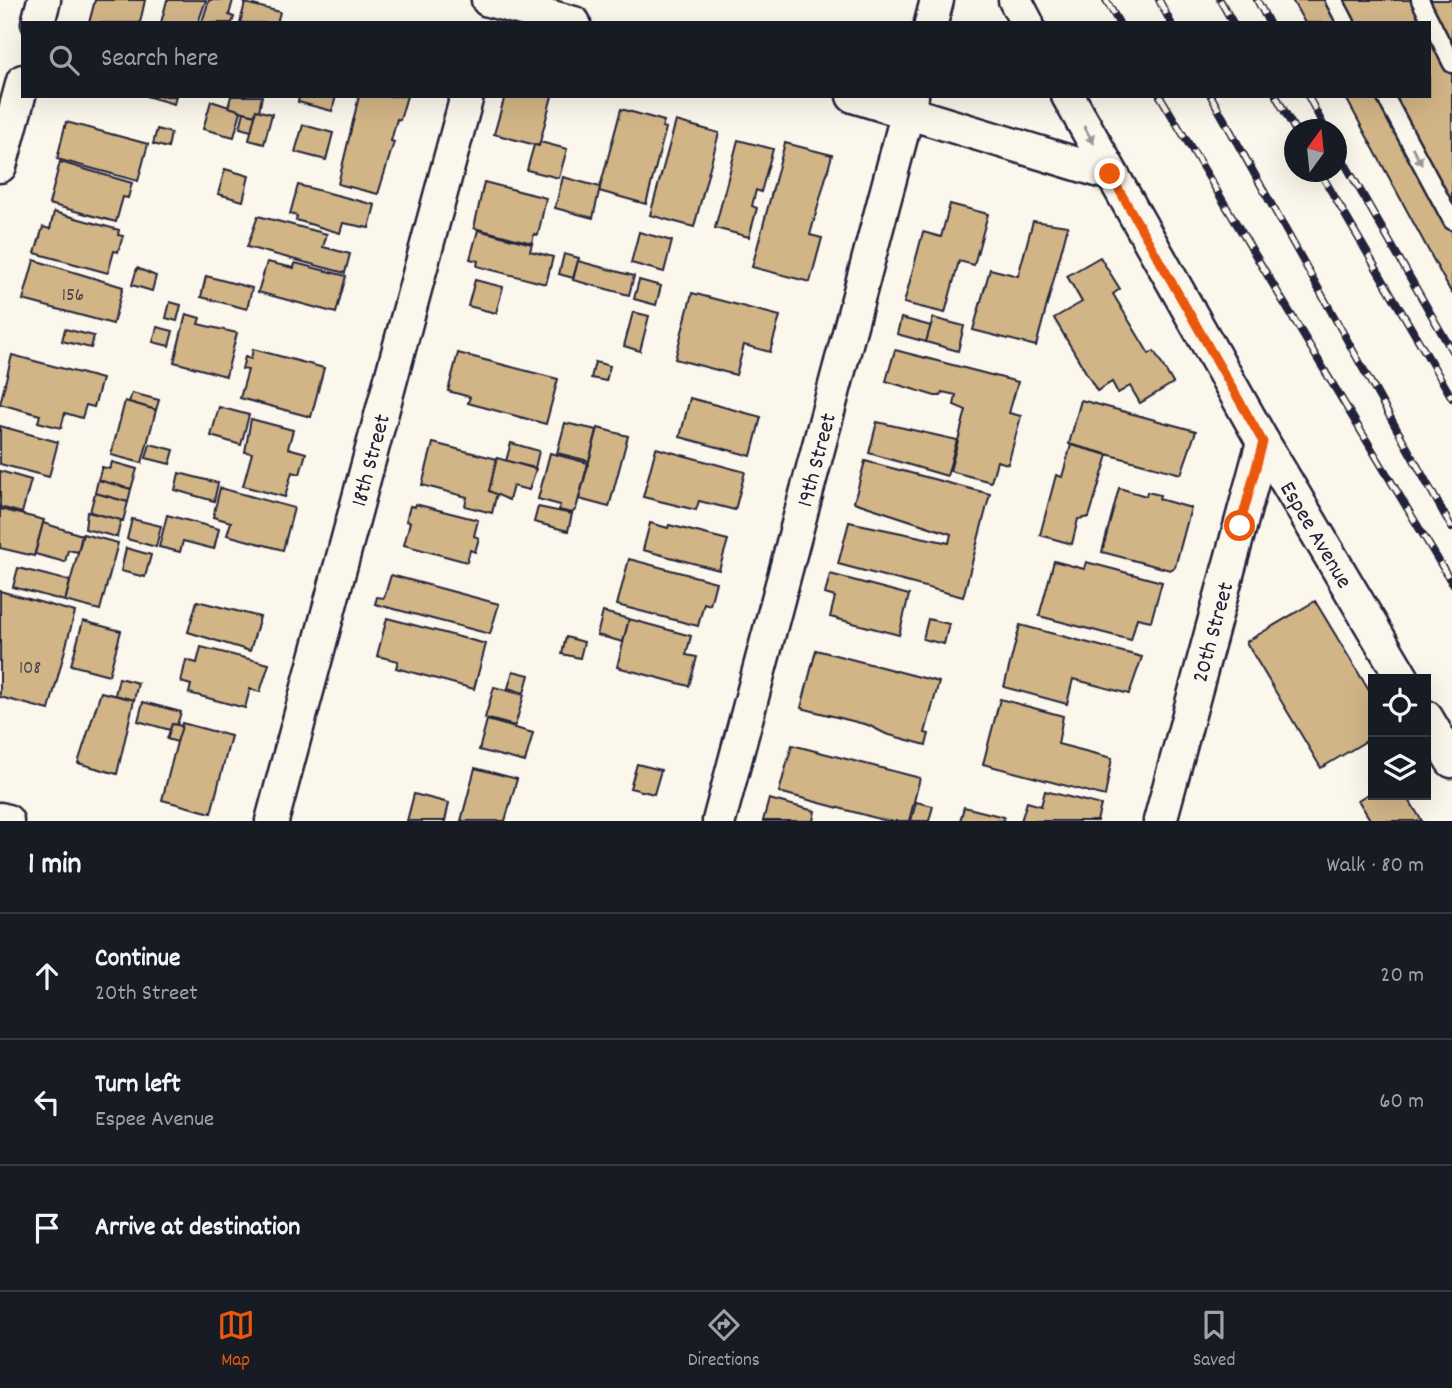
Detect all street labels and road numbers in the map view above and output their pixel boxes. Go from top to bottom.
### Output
street label: 19th Street [790,410,847,511]
street label: 18th Street [344,411,401,511]
street label: Espee Avenue [1270,476,1359,595]
street label: 20th Street [1185,579,1244,687]

